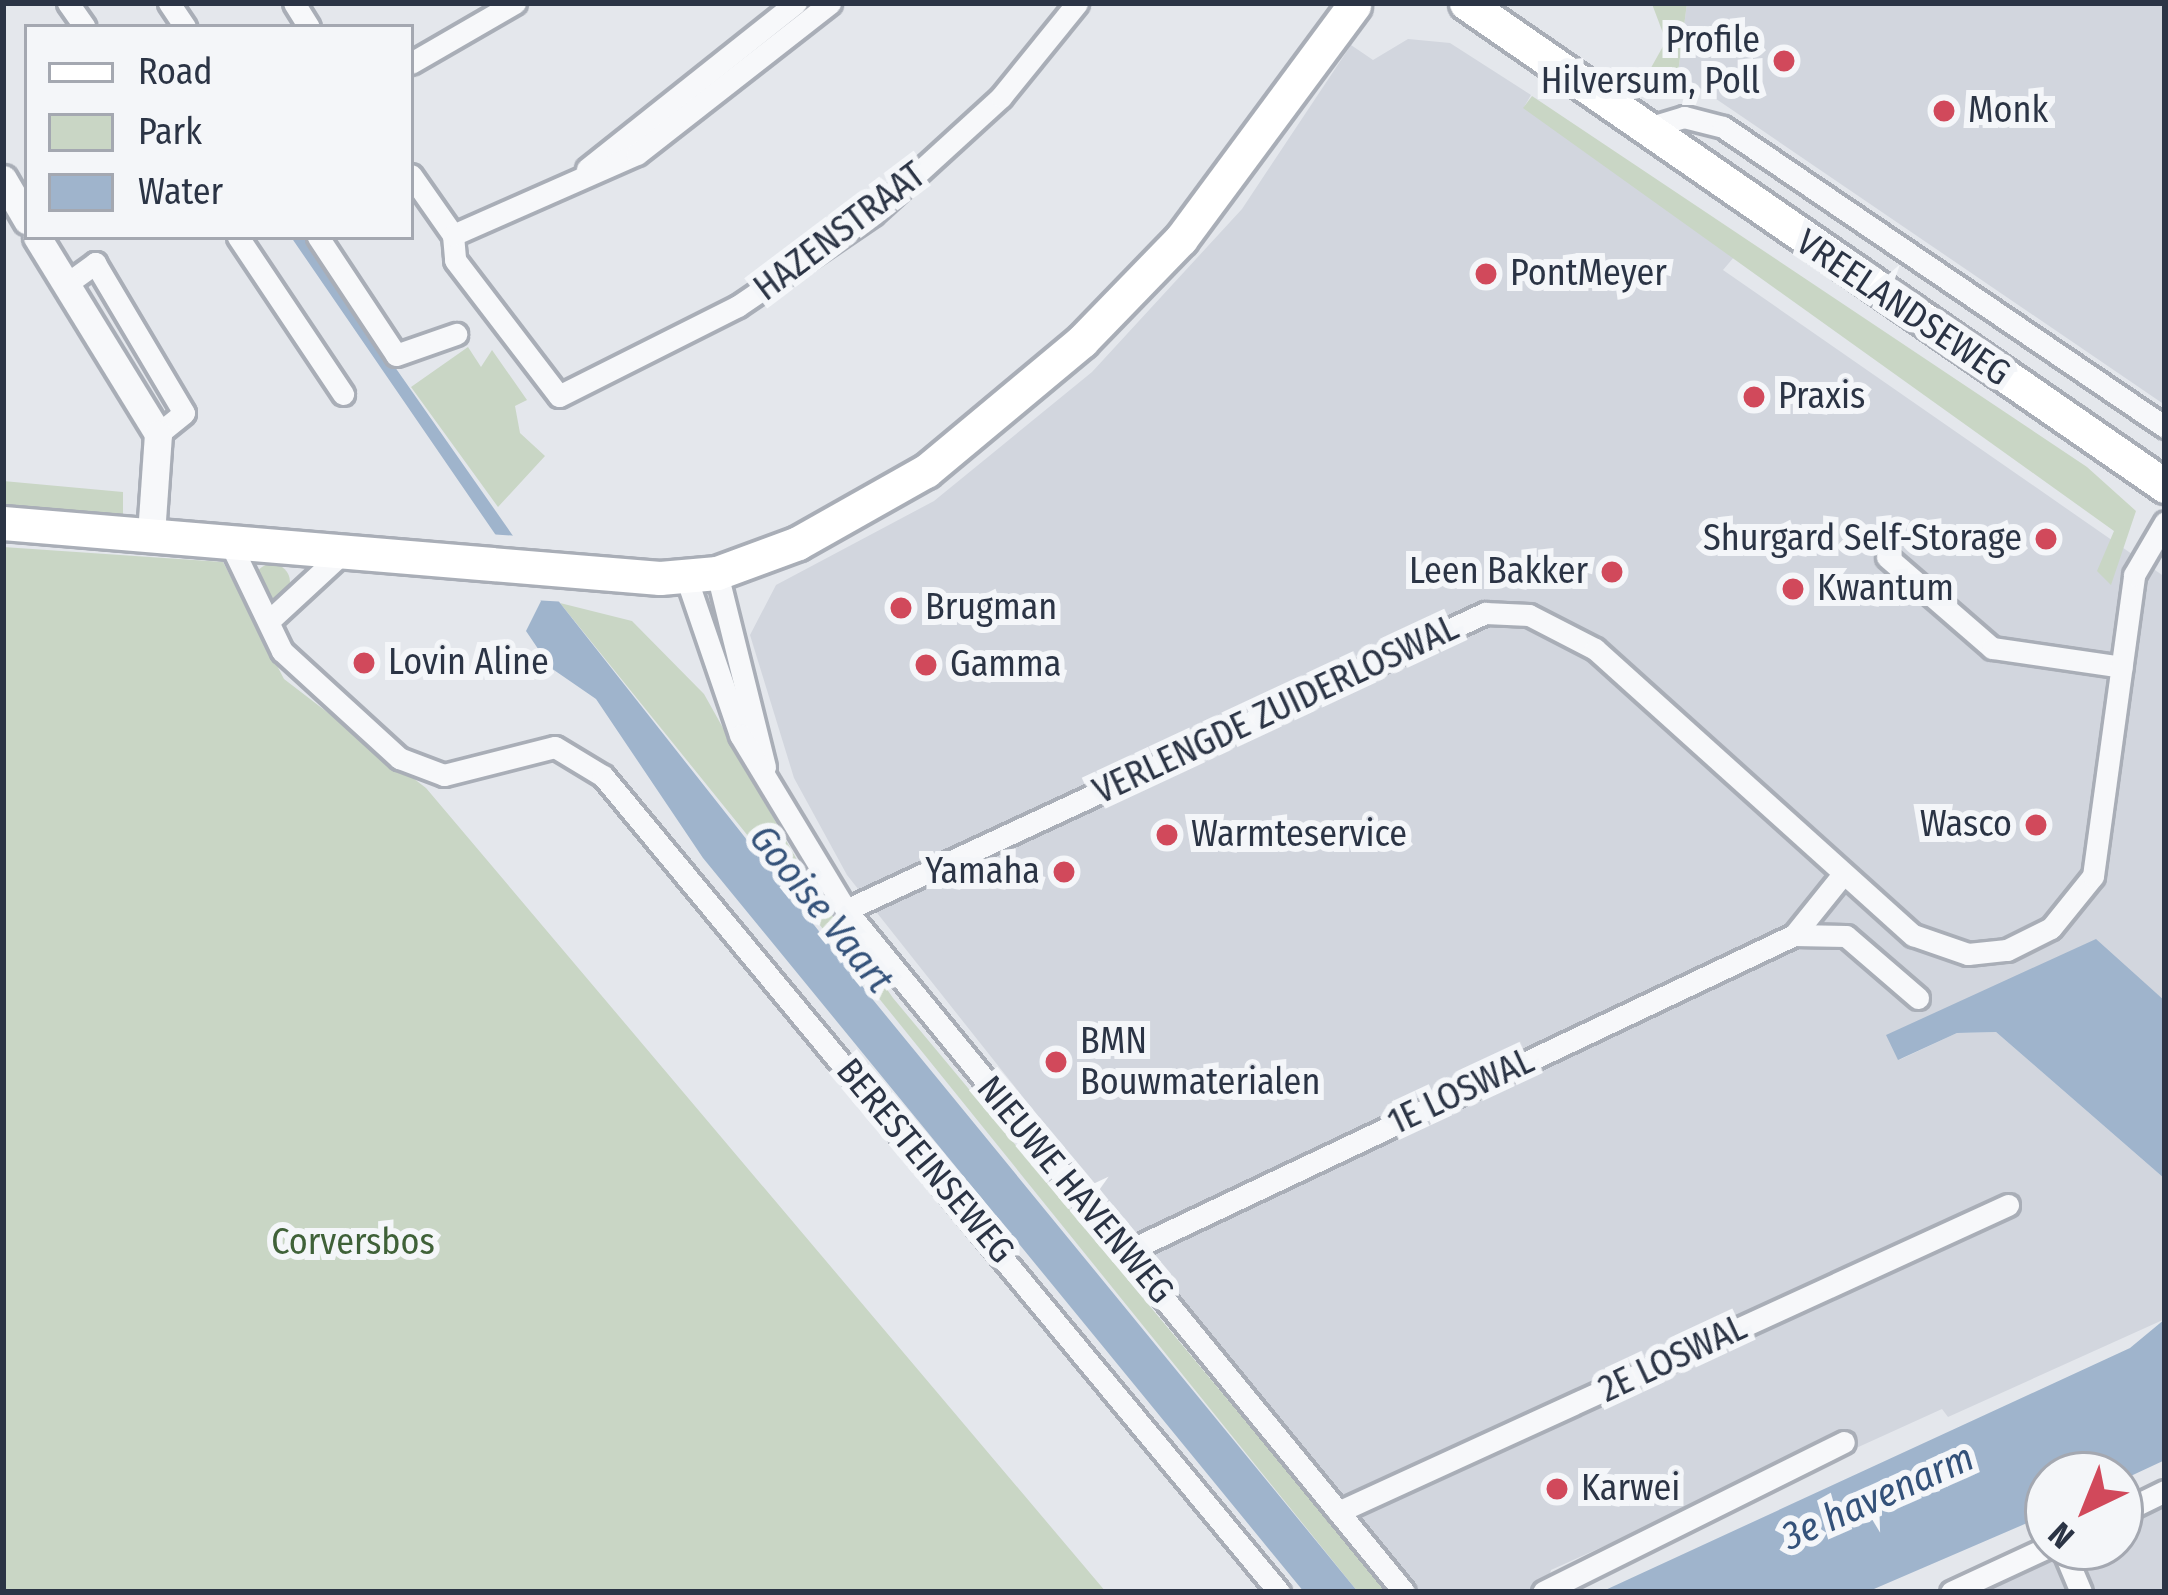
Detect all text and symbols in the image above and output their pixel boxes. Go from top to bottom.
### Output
place label: Profile Hilversum, Poll [1541,18,1760,103]
legend [24,24,414,240]
marker: Profile Hilversum, Poll [1771,48,1797,74]
text: Road [138,50,213,94]
place label: Monk [1968,89,2048,133]
marker: Monk [1931,98,1957,124]
text: Park [138,110,202,154]
street label: HAZENSTRAAT [746,154,934,310]
text: Water [138,170,223,214]
street label: VREELANDSEWEG [1788,221,2018,395]
place label: PontMeyer [1510,252,1667,296]
marker: PontMeyer [1473,261,1499,287]
place label: Praxis [1778,375,1865,419]
marker: Praxis [1741,384,1767,410]
place label: Shurgard Self-Storage [1703,517,2022,561]
marker: Shurgard Self-Storage [2033,526,2059,552]
place label: Leen Bakker [1409,550,1588,594]
marker: Leen Bakker [1599,559,1625,585]
place label: Kwantum [1817,567,1954,611]
marker: Kwantum [1780,576,1806,602]
place label: Brugman [925,586,1057,630]
marker: Brugman [888,595,914,621]
street label: VERLENGDE ZUIDERLOSWAL [1087,606,1465,814]
place label: Lovin Aline [388,641,549,685]
place label: Gamma [950,643,1061,687]
marker: Lovin Aline [351,650,377,676]
marker: Gamma [913,652,939,678]
place label: Wasco [1920,803,2012,847]
marker: Wasco [2023,812,2049,838]
place label: Warmteservice [1191,813,1407,857]
water label: Gooise Vaart [739,816,903,1002]
marker: Warmteservice [1154,822,1180,848]
place label: Yamaha [925,850,1040,894]
marker: Yamaha [1051,859,1077,885]
place label: BMN Bouwmaterialen [1080,1019,1320,1104]
street label: 1E LOSWAL [1381,1040,1541,1144]
marker: BMN Bouwmaterialen [1043,1049,1069,1075]
street label: BERESTEINSEWEG [827,1050,1023,1272]
street label: NIEUWE HAVENWEG [968,1068,1182,1312]
park label: Corversbos [271,1221,435,1265]
street label: 2E LOSWAL [1592,1306,1754,1412]
water label: 3e havenarm [1775,1434,1981,1560]
north arrow [2024,1451,2144,1571]
place label: Karwei [1581,1467,1680,1511]
marker: Karwei [1544,1476,1570,1502]
text: N [2041,1514,2082,1557]

